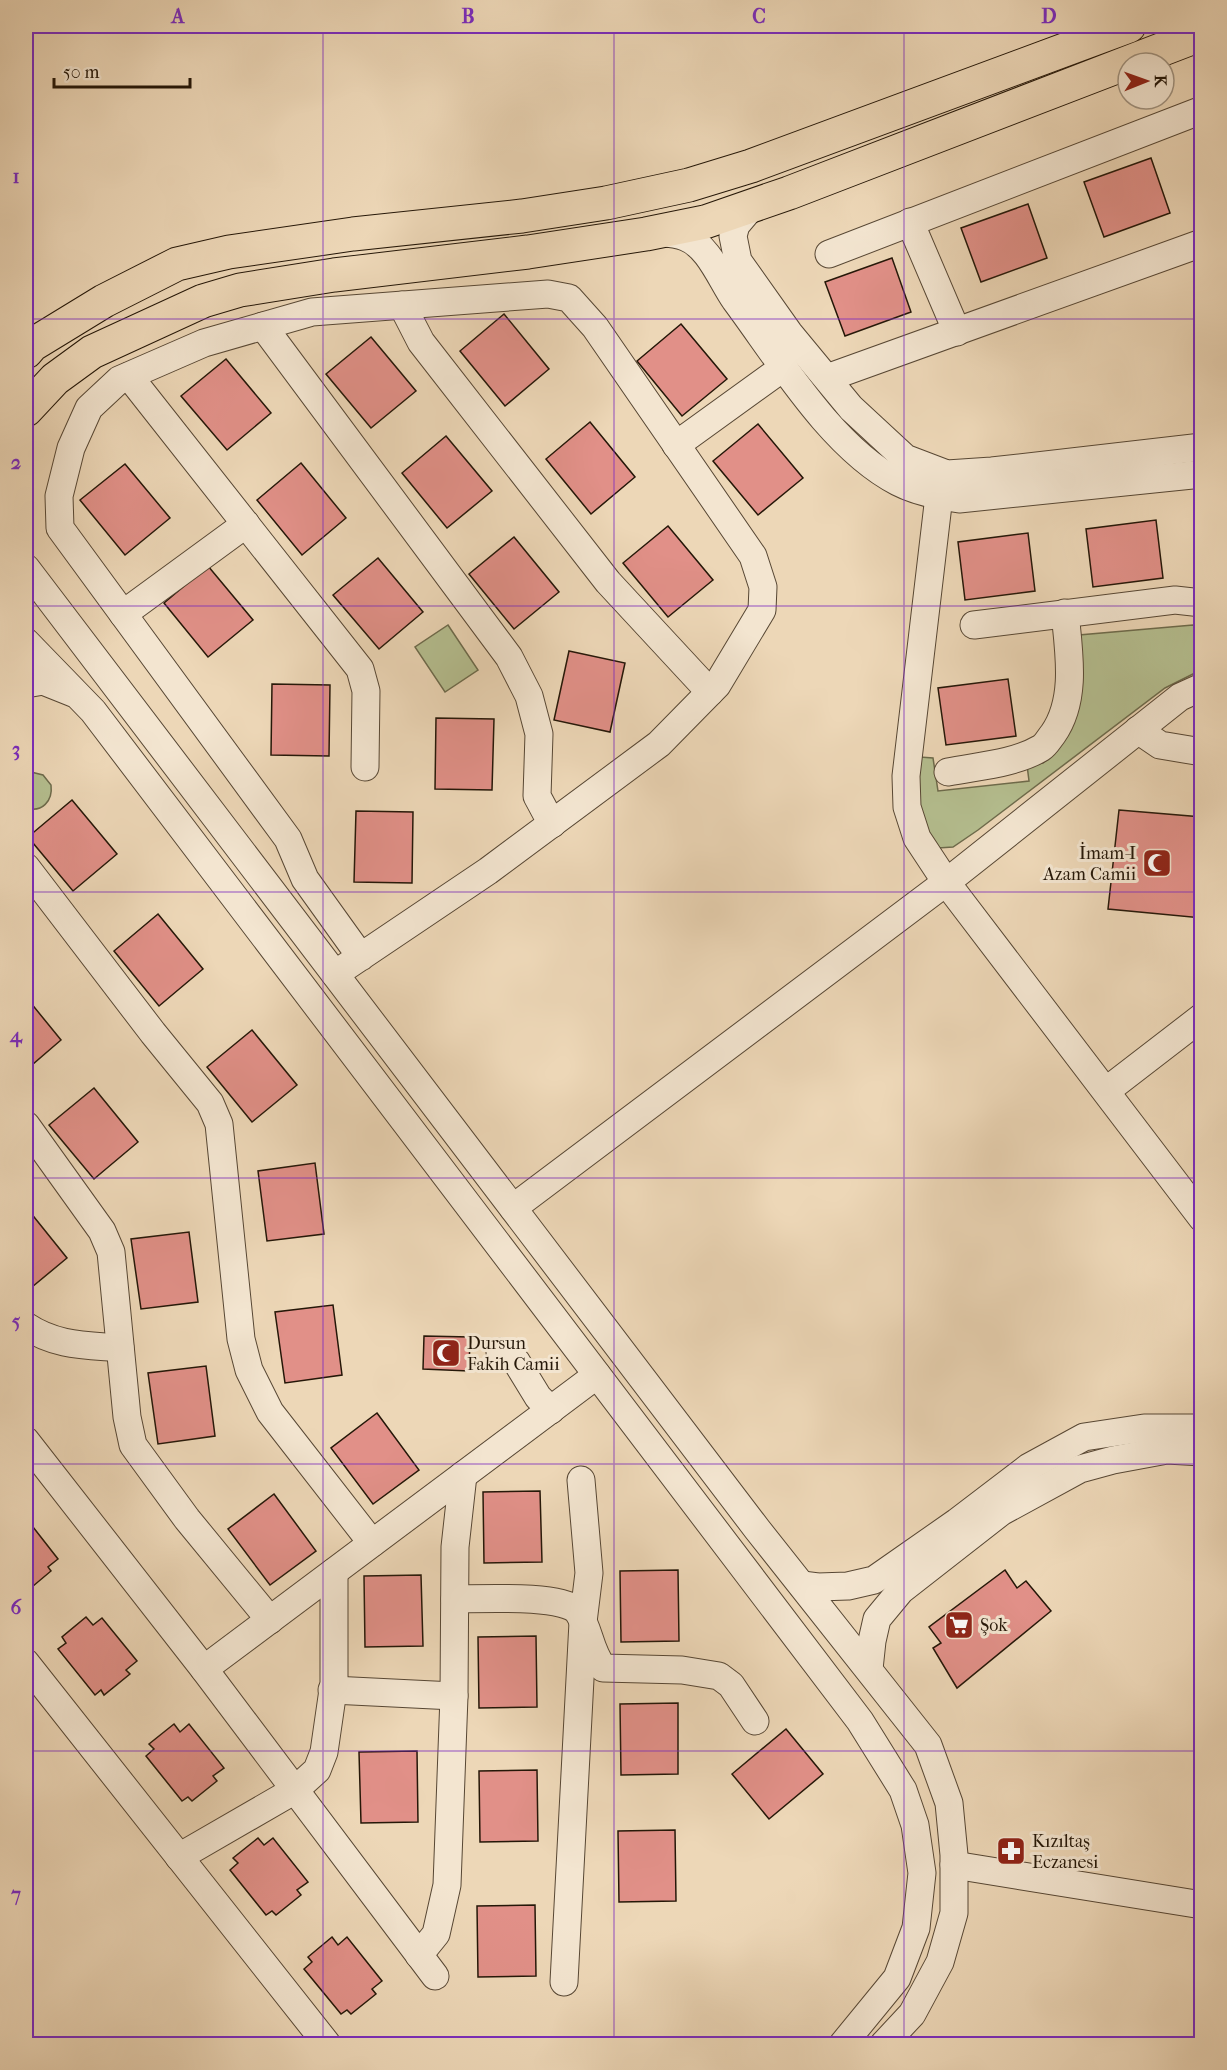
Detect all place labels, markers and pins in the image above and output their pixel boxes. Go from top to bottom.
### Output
place label: İmam-I Azam Camii [1042,842,1137,885]
mosque icon: İmam-I Azam Camii [1141,847,1173,879]
place label: Dursun Fakih Camii [467,1333,560,1375]
mosque icon: Dursun Fakih Camii [430,1337,462,1369]
supermarket icon: Şok [943,1609,975,1641]
place label: Şok [980,1615,1008,1636]
place label: Kızıltaş Eczanesi [1032,1831,1099,1873]
pharmacy icon: Kızıltaş Eczanesi [995,1835,1027,1867]

